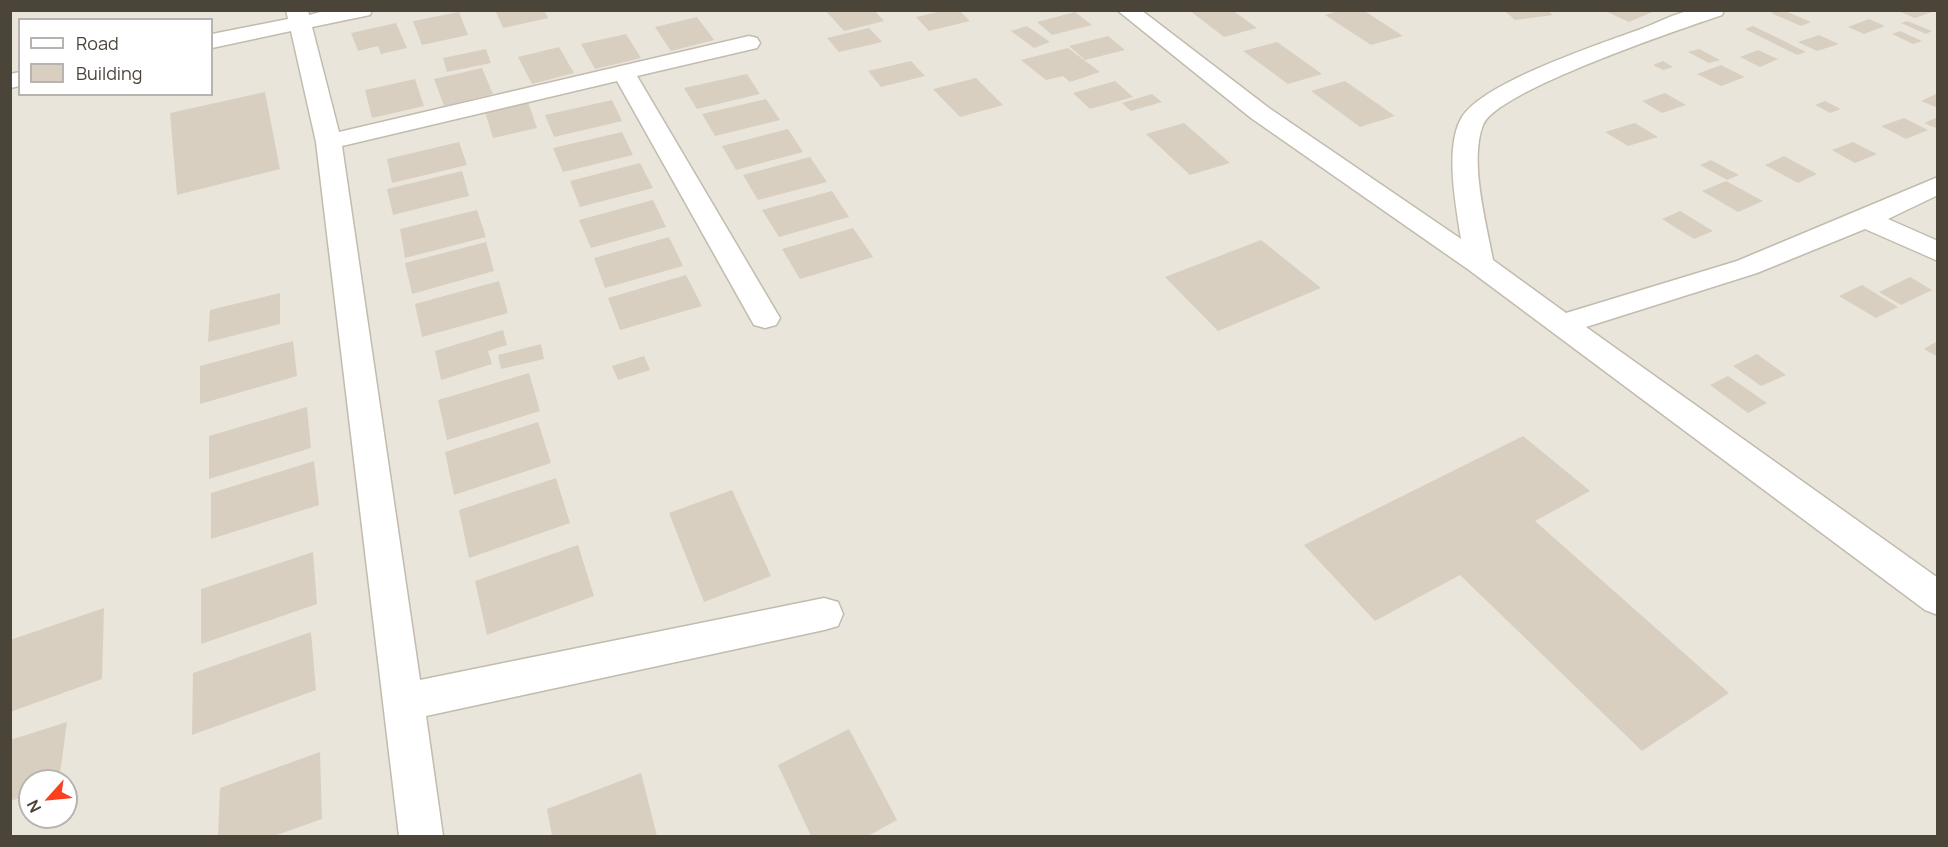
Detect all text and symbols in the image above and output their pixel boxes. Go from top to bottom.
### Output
legend [18,18,213,96]
text: Road [76,31,119,55]
text: Building [76,61,142,85]
north arrow [18,769,78,829]
text: N [21,796,46,816]

